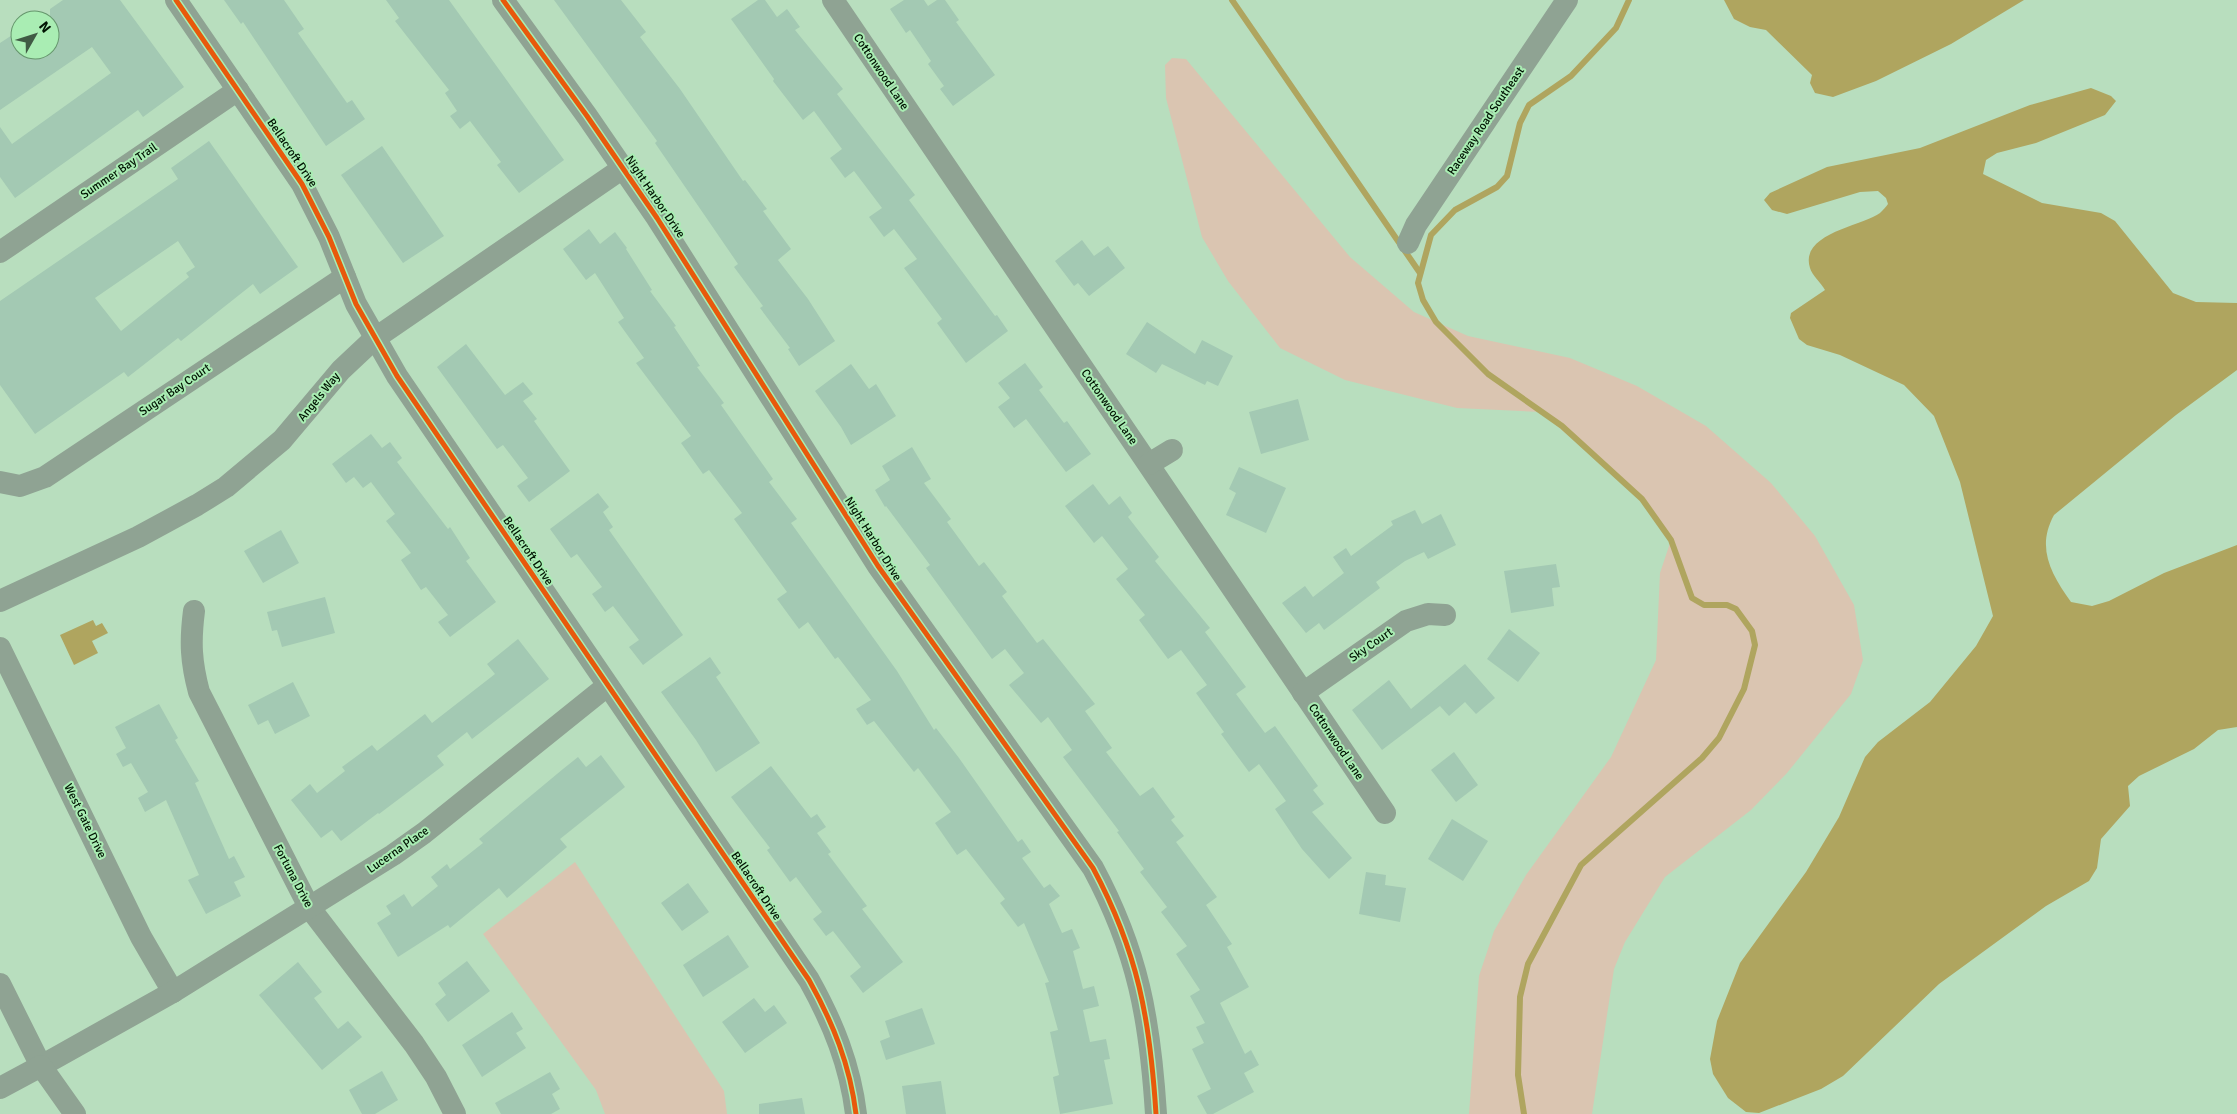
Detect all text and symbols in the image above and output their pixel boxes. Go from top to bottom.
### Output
north arrow [10,10,60,60]
text: N [35,18,54,36]
street label: Cottonwood Lane [850,31,912,113]
street label: Raceway Road Southeast [1444,64,1528,178]
street label: Bellacroft Drive [264,116,320,190]
street label: Summer Bay Trail [78,140,161,202]
street label: Night Harbor Drive [622,153,688,241]
street label: Sugar Bay Court [136,361,214,419]
street label: Cottonwood Lane [1077,366,1141,448]
street label: Angels Way [295,369,344,425]
street label: Night Harbor Drive [841,494,905,584]
street label: Bellacroft Drive [500,514,556,588]
street label: Sky Court [1346,625,1396,665]
street label: Cottonwood Lane [1305,701,1367,783]
street label: West Gate Drive [60,781,110,861]
street label: Lucerna Place [364,823,432,877]
street label: Fortuna Drive [270,842,316,910]
street label: Bellacroft Drive [728,849,784,923]

